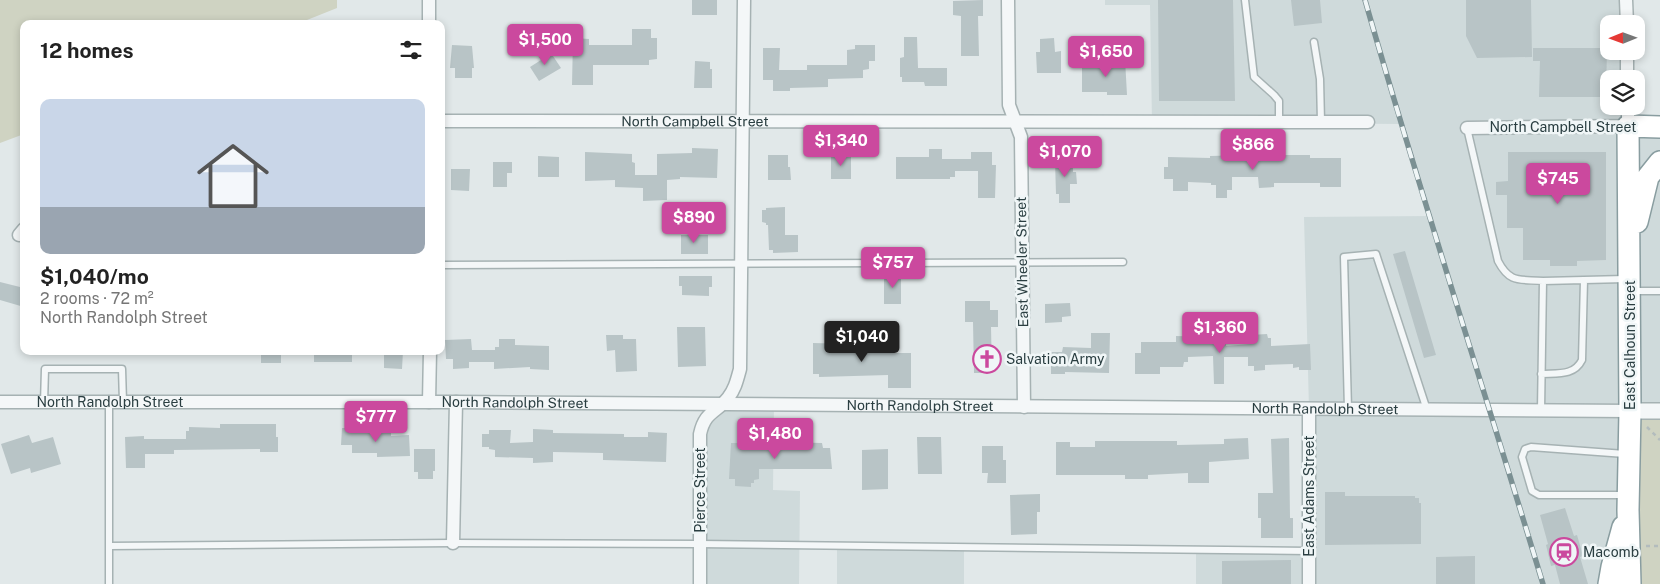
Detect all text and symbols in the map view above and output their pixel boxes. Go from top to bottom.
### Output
north arrow [1600,15,1645,60]
map controls [1600,15,1645,115]
pin: $1,500 [504,23,586,66]
text: $1,500 [518,30,572,49]
icon: filters [397,36,425,64]
pin: $1,650 [1065,36,1147,78]
text: 12 homes [40,38,134,63]
text: $1,650 [1079,42,1133,61]
button: layers [1600,70,1645,115]
street label: North Campbell Street [621,113,769,129]
street label: North Campbell Street [1489,119,1637,135]
pin: $1,340 [800,124,882,167]
pin: $866 [1223,128,1283,171]
icon: home [188,131,278,221]
text: $1,340 [814,131,868,150]
text: $866 [1232,135,1274,154]
pin: $1,070 [1024,136,1106,178]
text: $1,070 [1039,142,1091,161]
pin: $745 [1528,162,1588,205]
text: $745 [1537,169,1579,188]
street label: East Wheeler Street [1013,197,1031,327]
pin: $890 [664,202,724,244]
text: $890 [673,208,715,227]
pin: $757 [863,246,923,289]
text: $757 [872,253,914,272]
text: $1,040/mo [40,264,149,289]
street label: East Calhoun Street [1622,280,1638,410]
text: 2 rooms · 72 m² [40,289,154,308]
text: North Randolph Street [40,308,208,327]
pin: $1,360 [1179,312,1261,354]
text: $1,360 [1193,318,1247,337]
pin: $1,040 [821,320,903,363]
text: $1,040 [835,327,889,346]
church icon: Salvation Army [972,344,1002,374]
place label: Salvation Army [1006,351,1105,367]
street label: North Randolph Street [36,394,184,410]
street label: North Randolph Street [441,394,589,411]
street label: North Randolph Street [846,397,994,414]
pin: $777 [346,400,406,443]
street label: North Randolph Street [1251,400,1399,417]
text: $777 [355,407,397,426]
pin: $1,480 [734,418,816,460]
text: $1,480 [748,424,802,443]
street label: East Adams Street [1301,435,1317,557]
street label: Pierce Street [692,447,708,533]
station icon: Macomb [1549,537,1579,567]
place label: Macomb [1583,544,1639,560]

